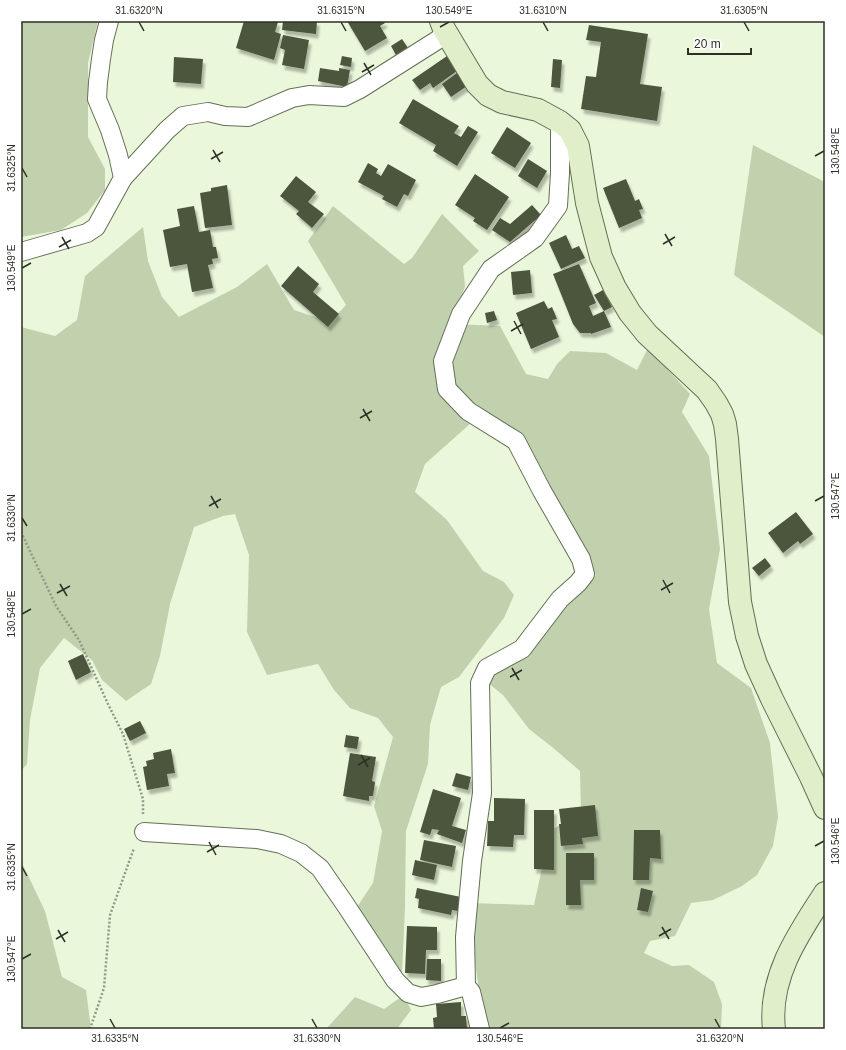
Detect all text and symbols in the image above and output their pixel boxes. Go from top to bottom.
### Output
text: 31.6320°N [115,5,163,16]
text: 31.6315°N [317,5,365,16]
text: 130.549°E [426,5,473,16]
text: 31.6310°N [519,5,567,16]
text: 31.6305°N [720,5,768,16]
scale bar [688,30,751,56]
text: 20 m [694,37,721,51]
text: 130.548°E [830,127,841,174]
text: 31.6325°N [6,144,17,192]
text: 130.549°E [6,244,17,291]
text: 130.547°E [830,472,841,519]
text: 31.6330°N [6,494,17,542]
text: 130.548°E [6,590,17,637]
text: 130.546°E [830,817,841,864]
text: 31.6335°N [6,843,17,891]
text: 130.547°E [6,935,17,982]
text: 31.6335°N [91,1033,139,1044]
text: 31.6330°N [293,1033,341,1044]
text: 130.546°E [477,1033,524,1044]
text: 31.6320°N [696,1033,744,1044]

